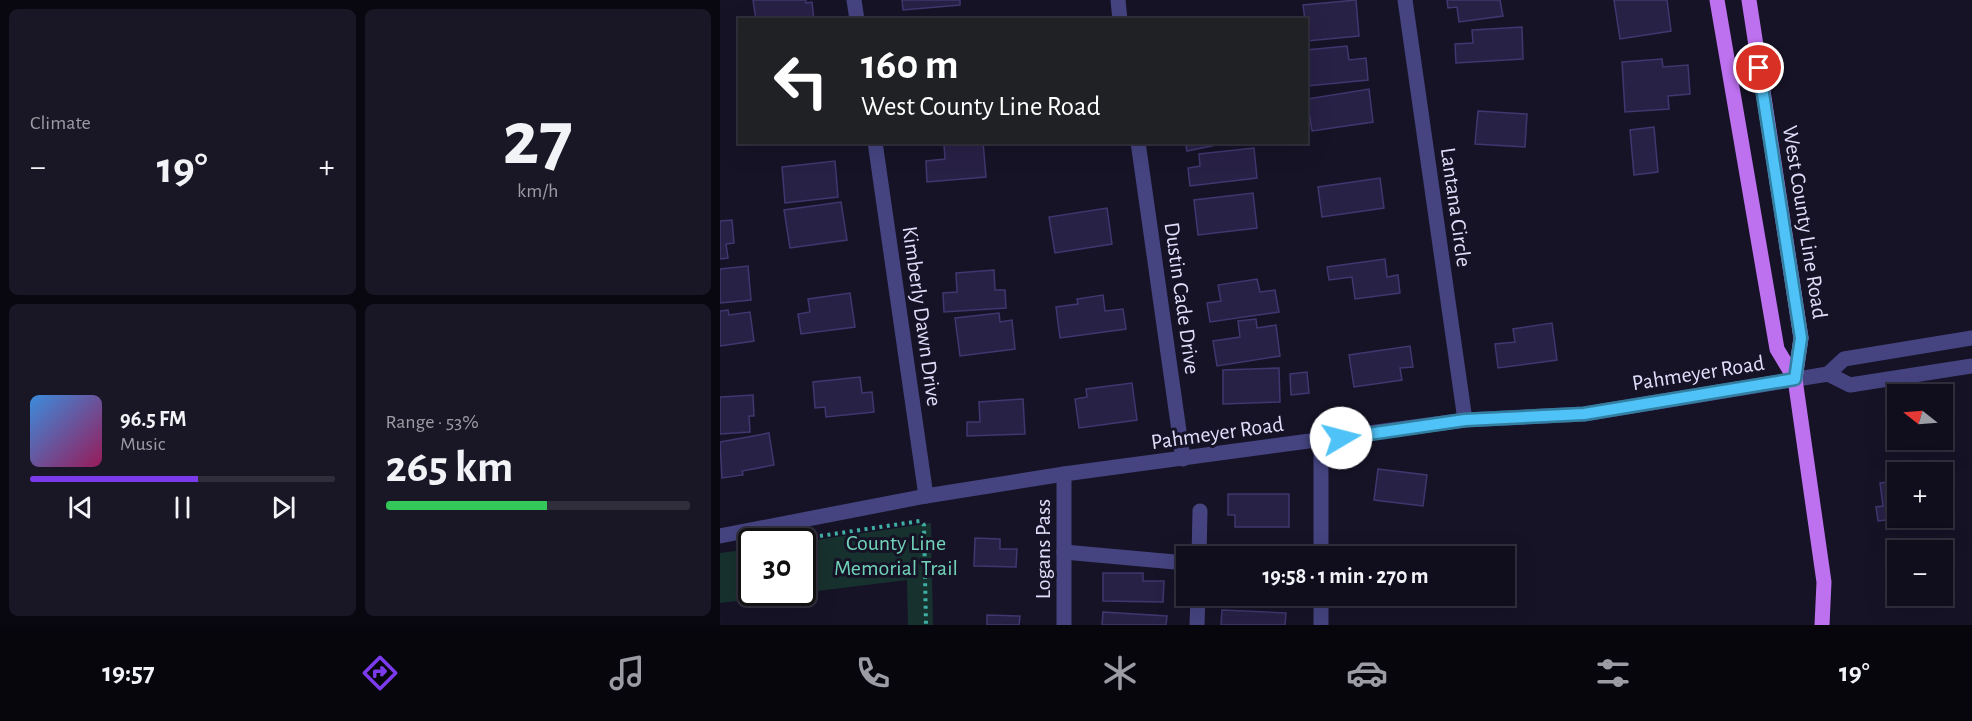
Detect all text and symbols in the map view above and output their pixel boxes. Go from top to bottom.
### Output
icon: left [762,42,840,120]
pin [1733,42,1784,93]
text: 160 m [861,44,959,86]
icon: arrive [1742,51,1775,84]
text: West County Line Road [861,93,1101,120]
text: 27 [503,101,573,179]
text: Climate [30,113,91,133]
street label: West County Line Road [1779,124,1831,320]
text: 19° [157,146,208,191]
street label: Lantana Circle [1437,146,1475,268]
text: − [30,151,46,184]
text: + [319,151,335,184]
text: km/h [517,181,558,201]
street label: Dustin Cade Drive [1160,221,1204,376]
street label: Kimberly Dawn Drive [898,225,946,408]
street label: Pahmeyer Road [1630,352,1766,394]
north arrow [1887,384,1953,450]
map controls [1887,384,1953,606]
position arrow [1309,406,1373,470]
text: 96.5 FM [120,408,186,430]
text: Range · 53% [386,412,479,432]
street label: Pahmeyer Road [1149,413,1285,453]
text: Music [120,434,166,454]
text: 265 km [386,445,513,490]
button: + [1887,462,1953,528]
icon: previous [64,491,97,524]
icon: pause [166,491,199,524]
icon: next [267,491,300,524]
street label: Logans Pass [1032,499,1054,599]
speed limit sign: 30 [738,528,816,606]
park label: County Line Memorial Trail [834,532,958,579]
button: − [1887,540,1953,606]
text: 19:58 · 1 min · 270 m [1262,565,1429,587]
icon: directions [359,652,401,694]
icon: music [606,652,648,694]
icon: phone [852,652,894,694]
icon: climate [1099,652,1141,694]
icon: car [1346,652,1388,694]
icon: filters [1592,652,1634,694]
text: 19:57 [102,659,155,686]
text: 19° [1839,659,1870,686]

